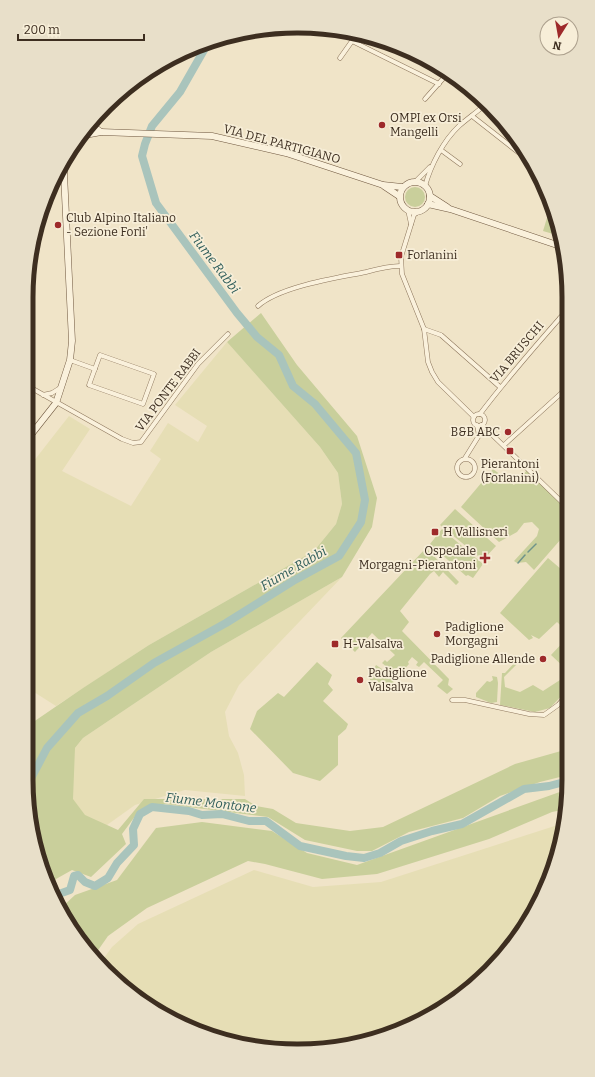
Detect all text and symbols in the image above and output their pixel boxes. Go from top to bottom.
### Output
scale bar [18,16,144,42]
north arrow [539,16,579,56]
text: 200 m [24,23,60,37]
text: N [551,38,563,53]
place label: OMPI ex Orsi Mangelli [390,111,462,139]
marker: OMPI ex Orsi Mangelli [377,120,387,130]
street label: VIA DEL PARTIGIANO [222,122,342,166]
place label: Club Alpino Italiano - Sezione Forli' [66,211,176,239]
marker: Club Alpino Italiano - Sezione Forli' [53,220,63,230]
water label: Fiume Rabbi [186,228,243,296]
place label: Forlanini [407,248,458,262]
marker: Forlanini [394,250,404,260]
street label: VIA BRUSCHI [487,319,547,385]
street label: VIA PONTE RABBI [132,346,204,434]
place label: B&B ABC [450,425,500,439]
marker: B&B ABC [503,427,513,437]
marker: Pierantoni (Forlanini) [505,446,515,456]
place label: Pierantoni (Forlanini) [481,457,540,485]
place label: H Vallisneri [443,525,508,539]
marker: H Vallisneri [430,527,440,537]
water label: Fiume Rabbi [258,543,329,593]
place label: Ospedale Morgagni-Pierantoni [359,544,476,572]
marker: Ospedale Morgagni-Pierantoni [479,552,491,564]
place label: Padiglione Morgagni [445,620,504,648]
marker: Padiglione Morgagni [432,629,442,639]
place label: H-Valsalva [343,637,403,651]
marker: H-Valsalva [330,639,340,649]
place label: Padiglione Allende [431,652,535,666]
marker: Padiglione Allende [538,654,548,664]
place label: Padiglione Valsalva [368,666,427,694]
marker: Padiglione Valsalva [355,675,365,685]
water label: Fiume Montone [165,789,258,816]

